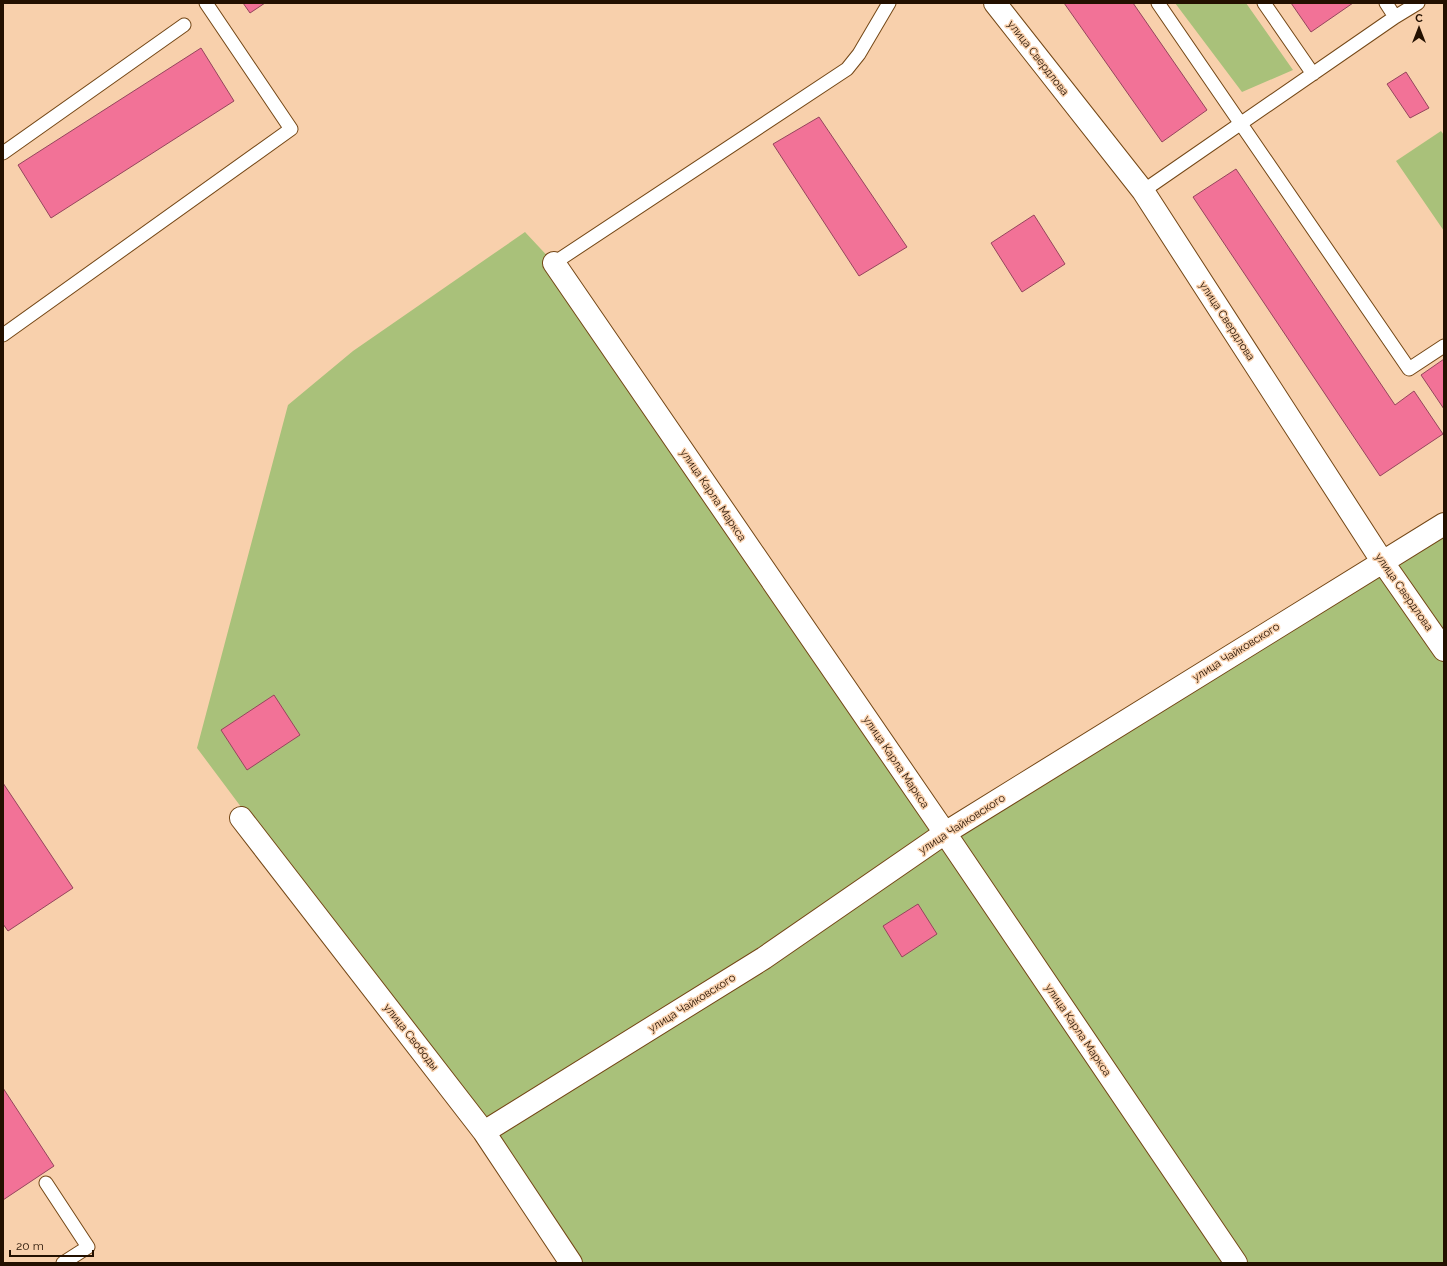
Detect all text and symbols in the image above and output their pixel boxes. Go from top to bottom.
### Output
north arrow [1399,8,1439,48]
text: С [1415,12,1423,25]
street label: улица Свердлова [1005,18,1071,98]
street label: улица Свердлова [1197,279,1257,363]
street label: улица Карла Маркса [677,446,749,544]
street label: улица Свердлова [1372,551,1436,633]
street label: улица Чайковского [1190,620,1282,684]
street label: улица Карла Маркса [860,713,932,811]
street label: улица Чайковского [916,791,1008,857]
street label: улица Чайковского [646,971,738,1035]
street label: улица Карла Маркса [1042,981,1114,1079]
street label: улица Свободы [381,1001,441,1073]
scale bar [10,1232,93,1258]
text: 20 m [16,1239,44,1253]

